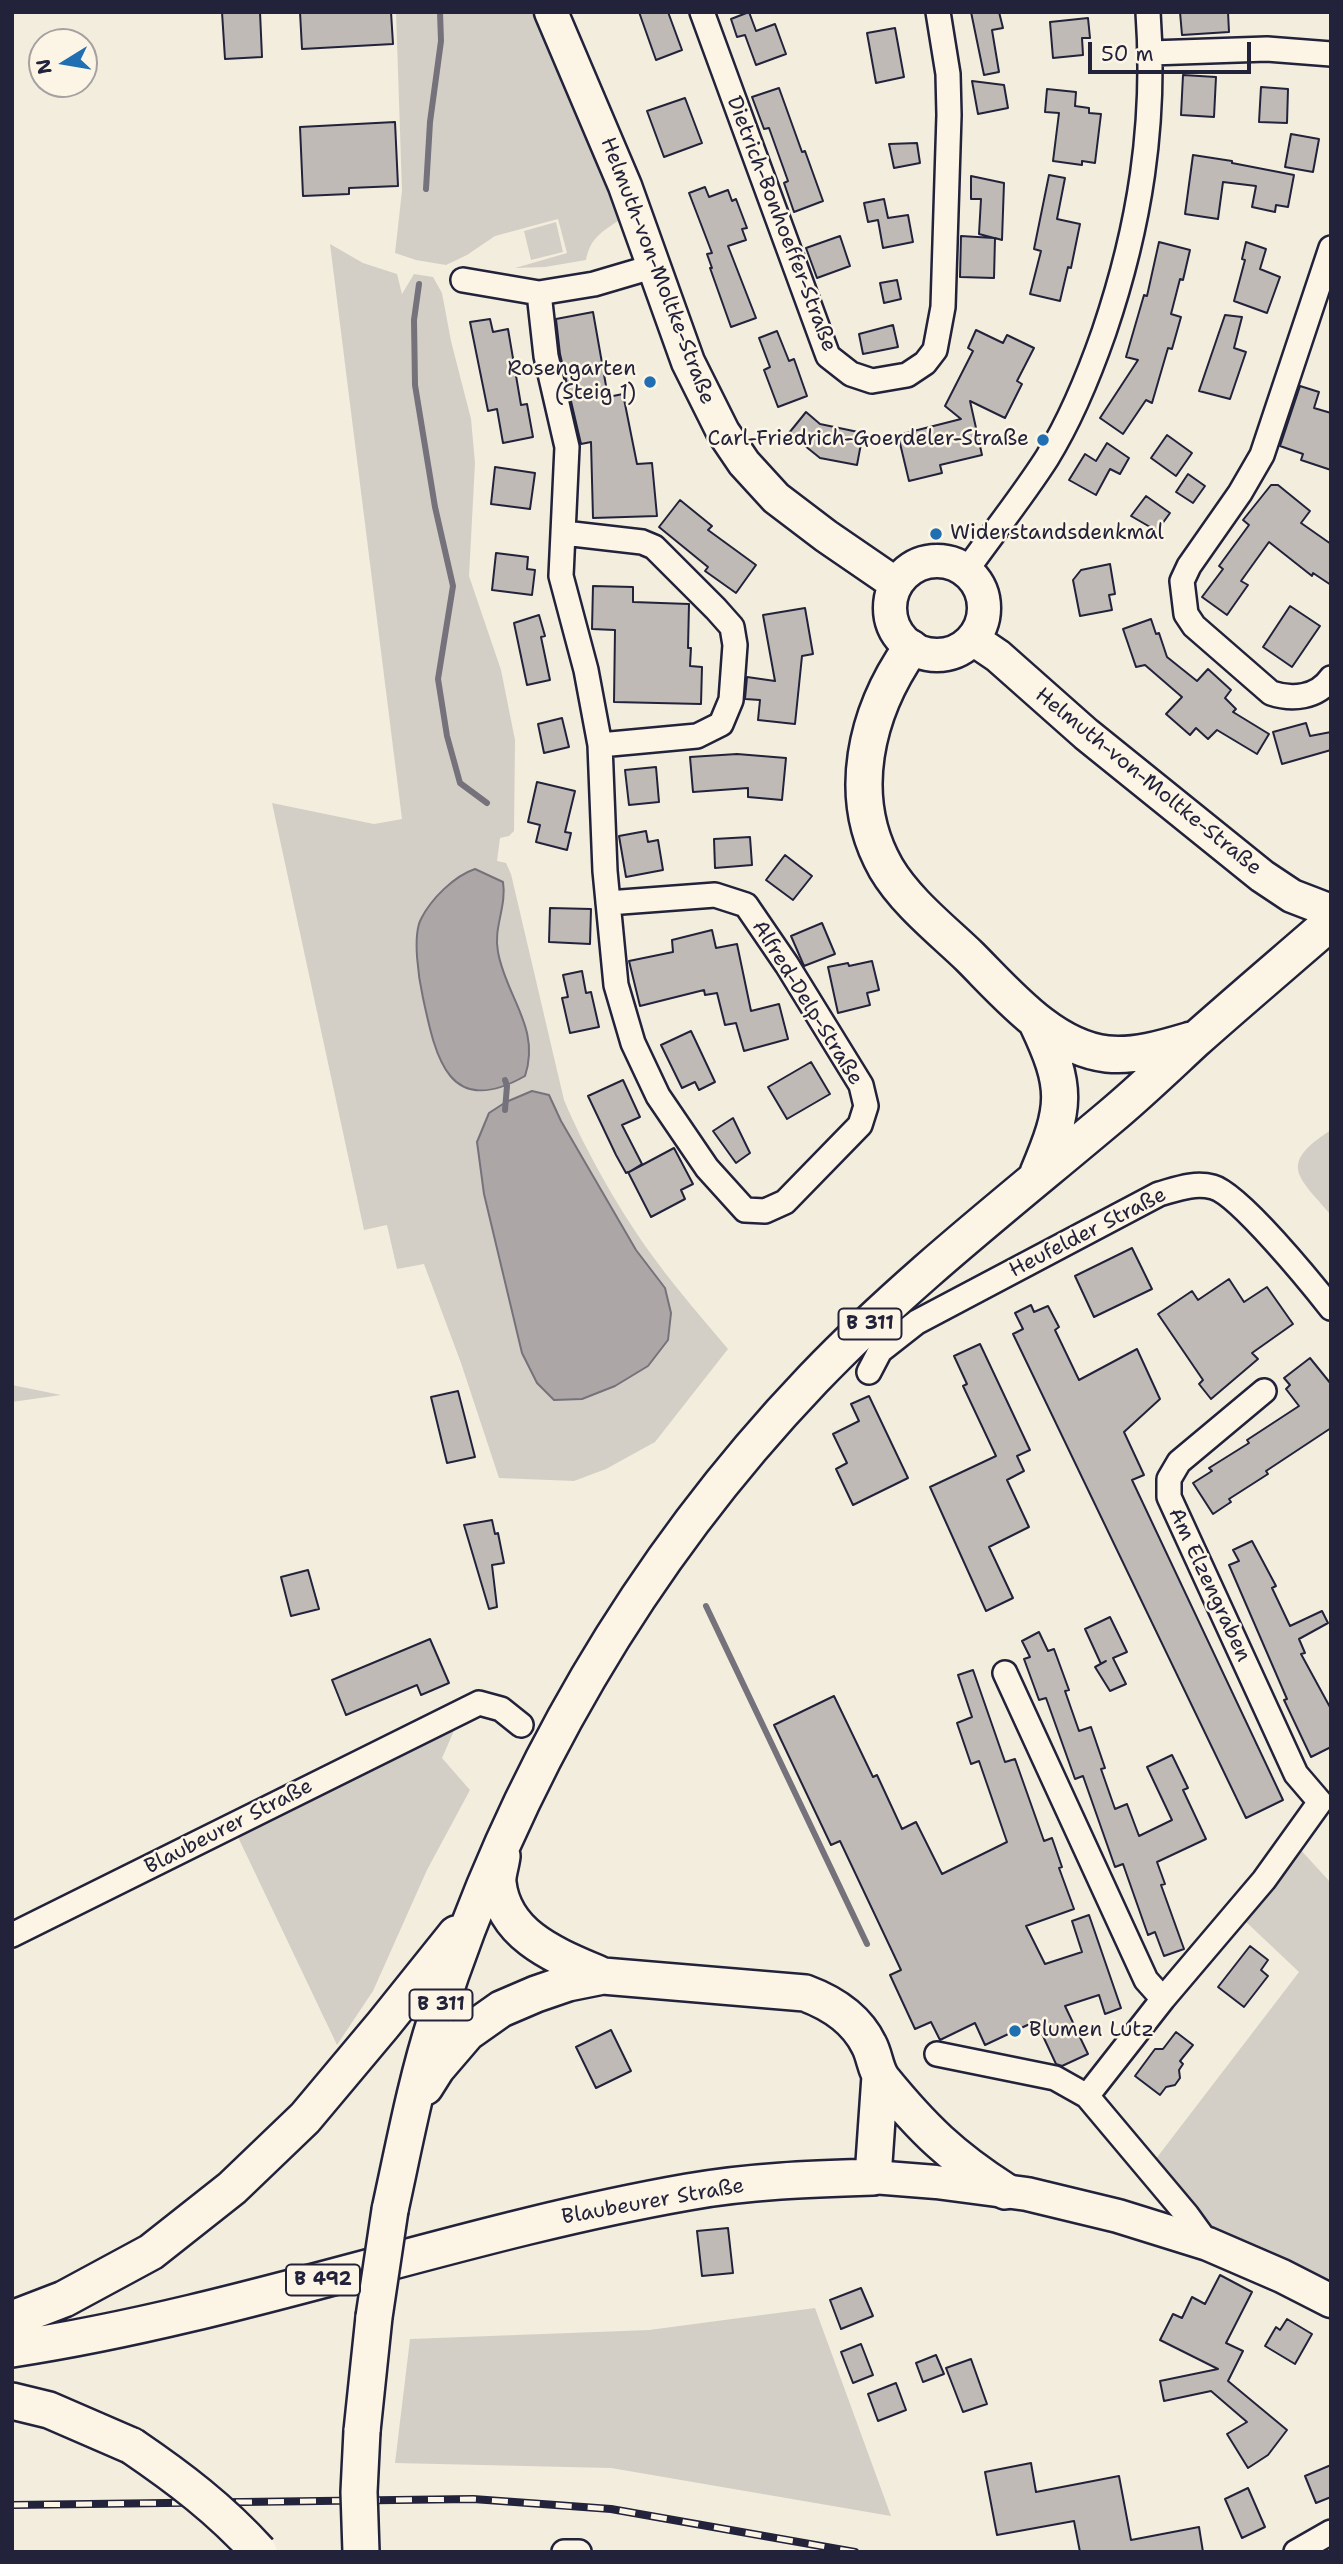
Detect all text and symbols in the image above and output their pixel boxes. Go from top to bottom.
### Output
north arrow [28,28,98,98]
scale bar [1091,28,1254,72]
text: 50 m [1101,40,1154,68]
text: N [30,57,58,76]
street label: Dietrich-Bonhoeffer-Straße [721,93,841,355]
street label: Helmuth-von-Moltke-Straße [594,134,720,408]
place label: Rosengarten (Steig 1) [507,357,636,407]
marker: Rosengarten (Steig 1) [642,374,658,390]
place label: Carl-Friedrich-Goerdeler-Straße [708,427,1029,453]
marker: Carl-Friedrich-Goerdeler-Straße [1035,432,1051,448]
place label: Widerstandsdenkmal [950,521,1164,547]
marker: Widerstandsdenkmal [928,526,944,542]
street label: Helmuth-von-Moltke-Straße [1030,683,1266,881]
street label: Alfred-Delp-Straße [746,916,868,1090]
street label: Heufelder Straße [1005,1183,1171,1283]
road number: B 311 [838,1308,902,1340]
street label: Am Elzengraben [1162,1504,1256,1666]
street label: Blaubeurer Straße [141,1774,317,1880]
road number: B 311 [410,1990,472,2021]
place label: Blumen Lutz [1029,2018,1154,2044]
marker: Blumen Lutz [1007,2023,1023,2039]
street label: Blaubeurer Straße [560,2174,746,2230]
road number: B 492 [286,2264,360,2296]

